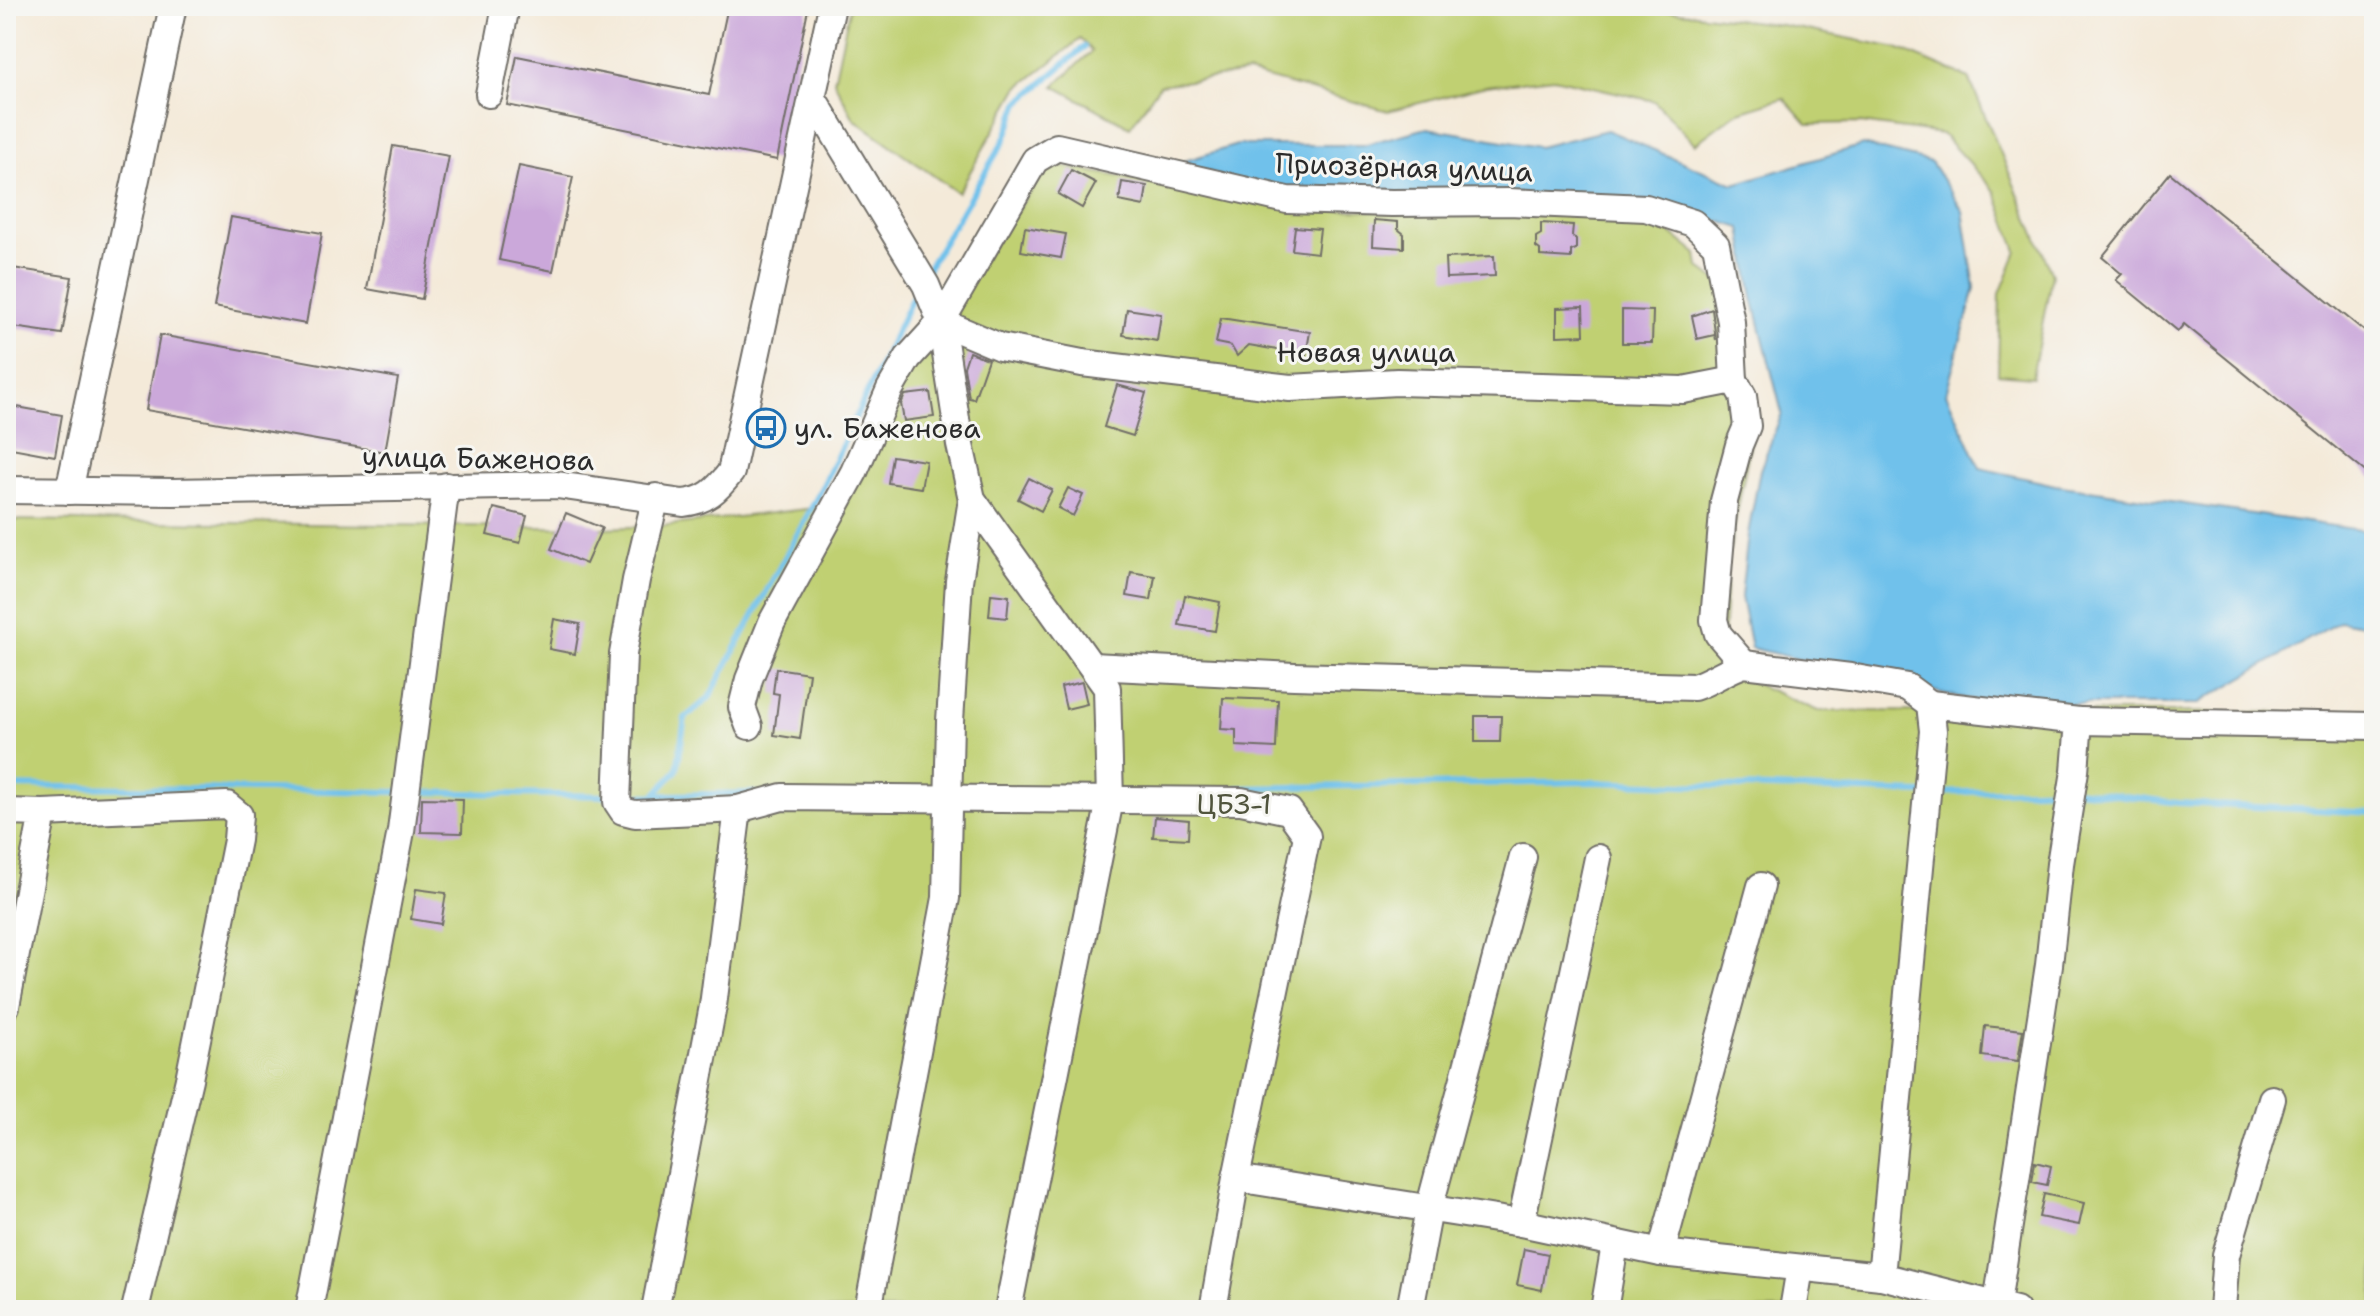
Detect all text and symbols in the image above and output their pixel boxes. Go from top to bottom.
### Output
street label: Приозёрная улица [1275,144,1533,190]
street label: Новая улица [1277,333,1455,371]
bus stop icon: ул. Баженова [745,407,787,449]
place label: ул. Баженова [794,409,981,447]
street label: улица Баженова [362,437,594,479]
park label: ЦБЗ-1 [1196,785,1272,823]

